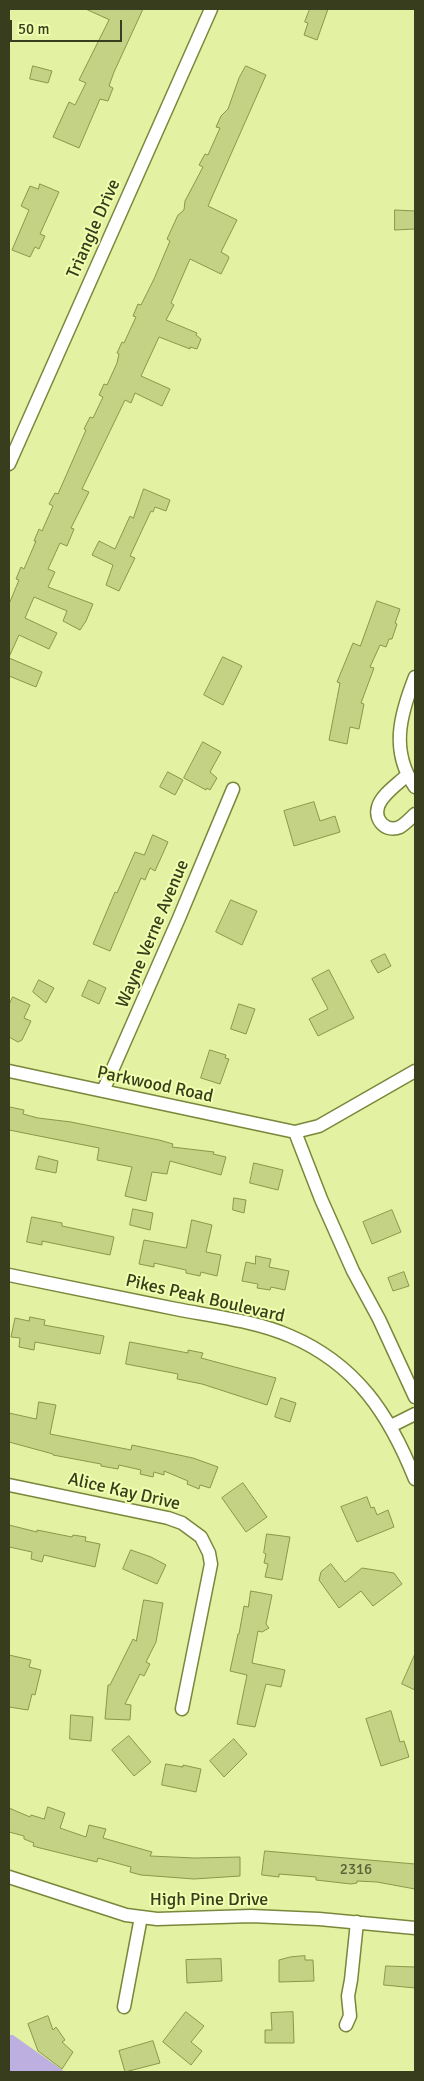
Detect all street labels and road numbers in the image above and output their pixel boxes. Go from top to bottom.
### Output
street label: Triangle Drive [62,176,126,282]
street label: Wayne Verne Avenue [112,857,194,1011]
street label: Parkwood Road [95,1062,215,1108]
street label: Pikes Peak Boulevard [123,1270,287,1328]
street label: Alice Kay Drive [66,1469,182,1515]
street label: High Pine Drive [150,1889,268,1911]

